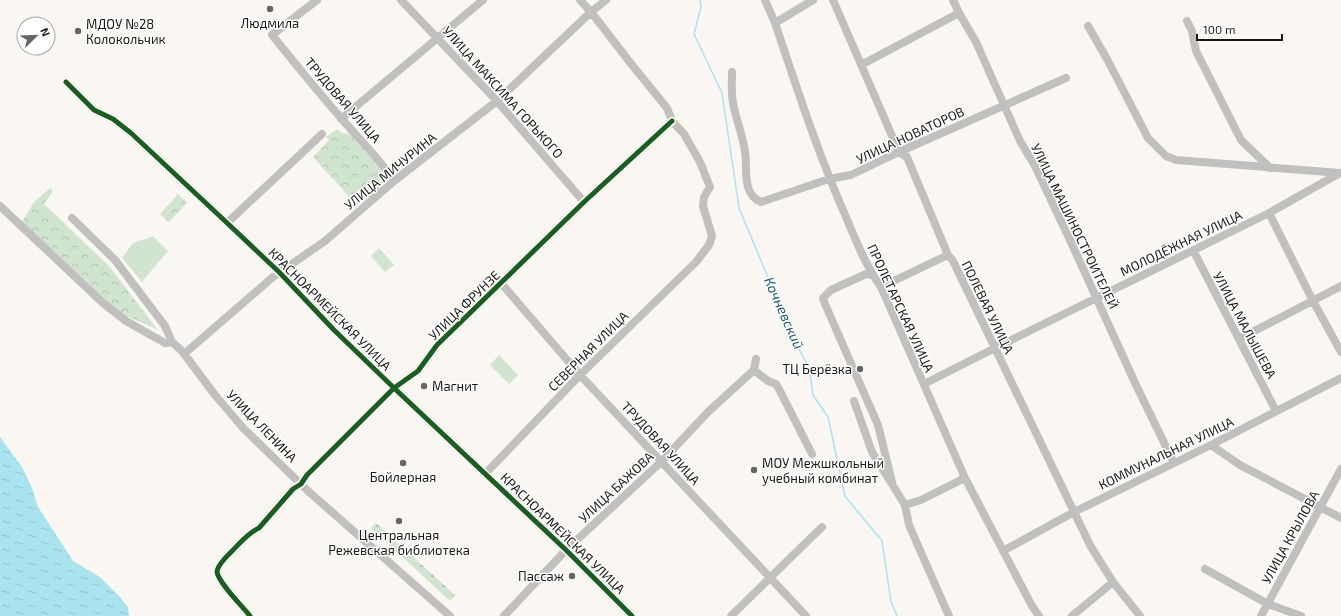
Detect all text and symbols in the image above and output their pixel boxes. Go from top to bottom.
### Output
marker: Людмила [265,4,275,14]
place label: Людмила [241,15,299,31]
north arrow [16,16,56,56]
place label: МДОУ №28 Колокольчик [86,16,166,47]
scale bar [1197,16,1282,42]
text: 100 m [1203,22,1235,36]
street label: УЛИЦА МАКСИМА ГОРЬКОГО [439,23,567,161]
text: N [38,26,53,38]
marker: МДОУ №28 Колокольчик [73,26,83,36]
street label: ТРУДОВАЯ УЛИЦА [302,54,384,146]
street label: УЛИЦА НОВАТОРОВ [853,103,967,167]
street label: УЛИЦА МИЧУРИНА [341,129,439,213]
street label: УЛИЦА МАШИНОСТРОИТЕЛЕЙ [1028,141,1122,311]
street label: МОЛОДЁЖНАЯ УЛИЦА [1117,206,1245,280]
street label: ПРОЛЕТАРСКАЯ УЛИЦА [864,241,938,375]
street label: КРАСНОАРМЕЙСКАЯ УЛИЦА [265,244,395,374]
street label: ПОЛЕВАЯ УЛИЦА [959,258,1017,356]
street label: УЛИЦА ФРУНЗЕ [425,267,503,343]
street label: УЛИЦА МАЛЫШЕВА [1210,269,1280,381]
water label: Кочневский [761,274,808,352]
street label: СЕВЕРНАЯ УЛИЦА [545,308,631,394]
place label: ТЦ Берёзка [783,361,852,377]
marker: ТЦ Берёзка [855,364,865,374]
place label: Магнит [432,378,479,394]
marker: Магнит [419,381,429,391]
street label: УЛИЦА ЛЕНИНА [223,387,301,465]
street label: ТРУДОВАЯ УЛИЦА [618,398,704,488]
street label: КОММУНАЛЬНАЯ УЛИЦА [1096,413,1236,493]
street label: УЛИЦА БАЖОВА [575,448,657,526]
place label: МОУ Межшкольный учебный комбинат [762,455,884,486]
marker: Бойлерная [398,458,408,468]
marker: МОУ Межшкольный учебный комбинат [749,465,759,475]
place label: Бойлерная [370,469,436,485]
street label: КРАСНОАРМЕЙСКАЯ УЛИЦА [497,469,629,597]
street label: УЛИЦА КРЫЛОВА [1258,488,1322,586]
marker: Центральная Режевская библиотека [394,516,404,526]
place label: Центральная Режевская библиотека [328,527,470,558]
place label: Пассаж [518,568,564,584]
marker: Пассаж [567,571,577,581]

